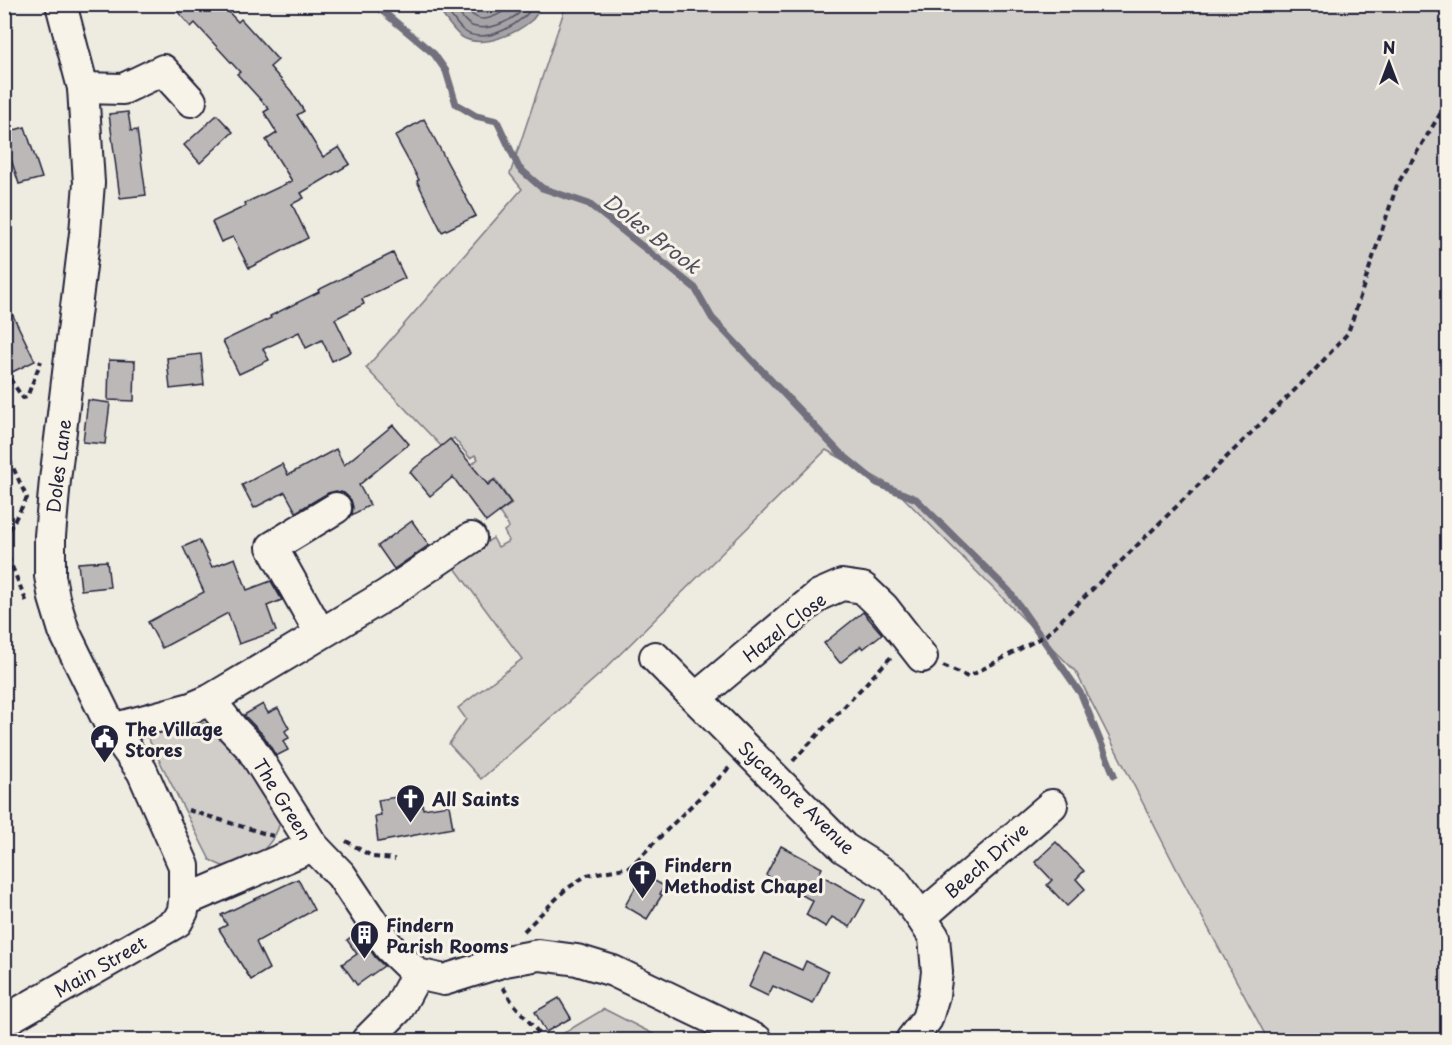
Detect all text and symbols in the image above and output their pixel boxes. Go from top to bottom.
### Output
north arrow [1359,33,1419,93]
text: N [1383,35,1395,59]
water label: Doles Brook [597,185,708,282]
street label: Doles Lane [39,417,77,515]
street label: Hazel Close [736,586,832,668]
place label: The Village Stores [125,715,223,763]
public building icon: The Village Stores [88,722,120,764]
street label: Sycamore Avenue [733,734,862,860]
street label: The Green [247,753,319,845]
church icon: All Saints [395,782,427,824]
place label: All Saints [431,785,519,812]
street label: Beech Drive [938,816,1034,904]
place label: Findern Methodist Chapel [664,851,823,899]
church icon: Findern Methodist Chapel [627,858,659,900]
place label: Findern Parish Rooms [386,911,509,959]
building icon: Findern Parish Rooms [349,918,381,960]
street label: Main Street [49,929,151,1003]

